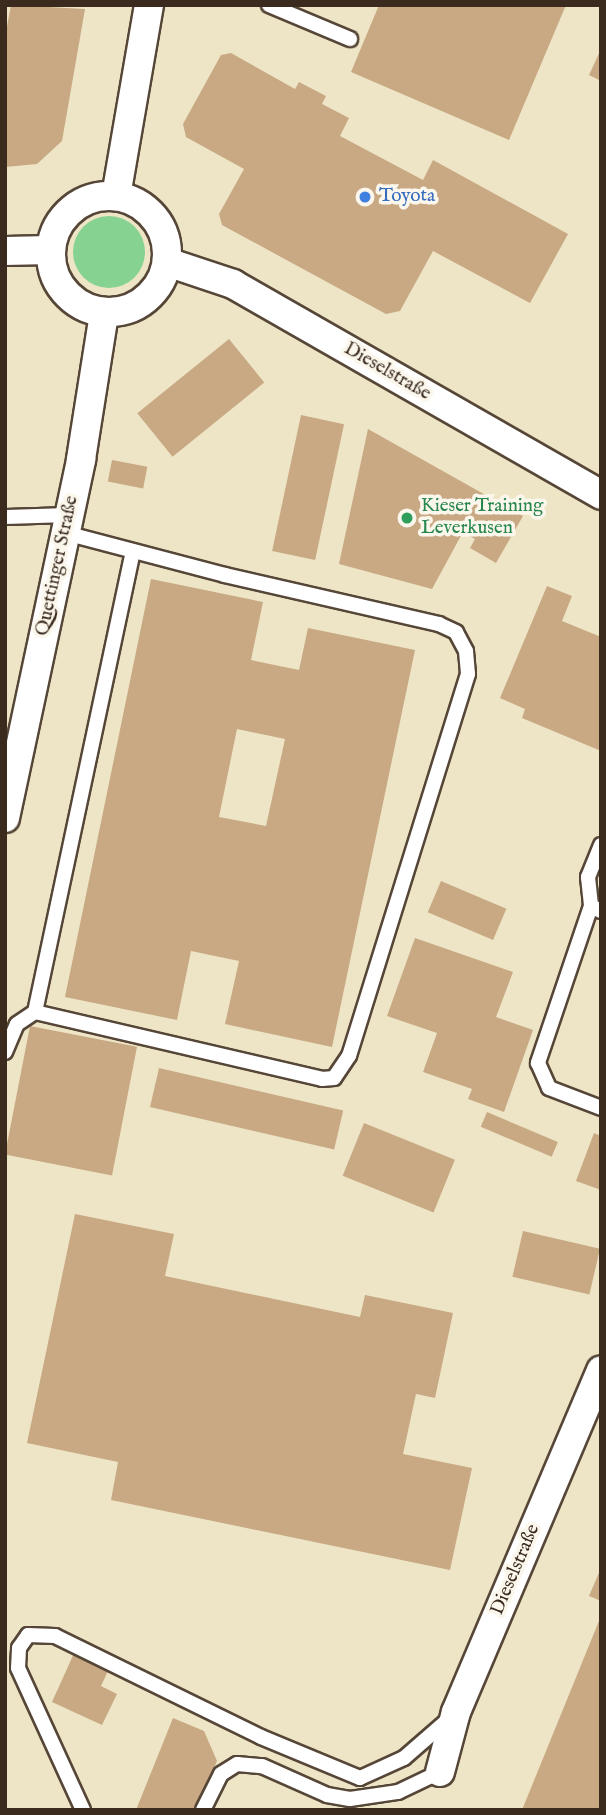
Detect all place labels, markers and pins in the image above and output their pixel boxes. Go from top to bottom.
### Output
place label: Toyota [379,186,435,208]
marker: Toyota [357,189,373,205]
place label: Kieser Training Leverkusen [421,496,543,540]
marker: Kieser Training Leverkusen [399,510,415,526]

